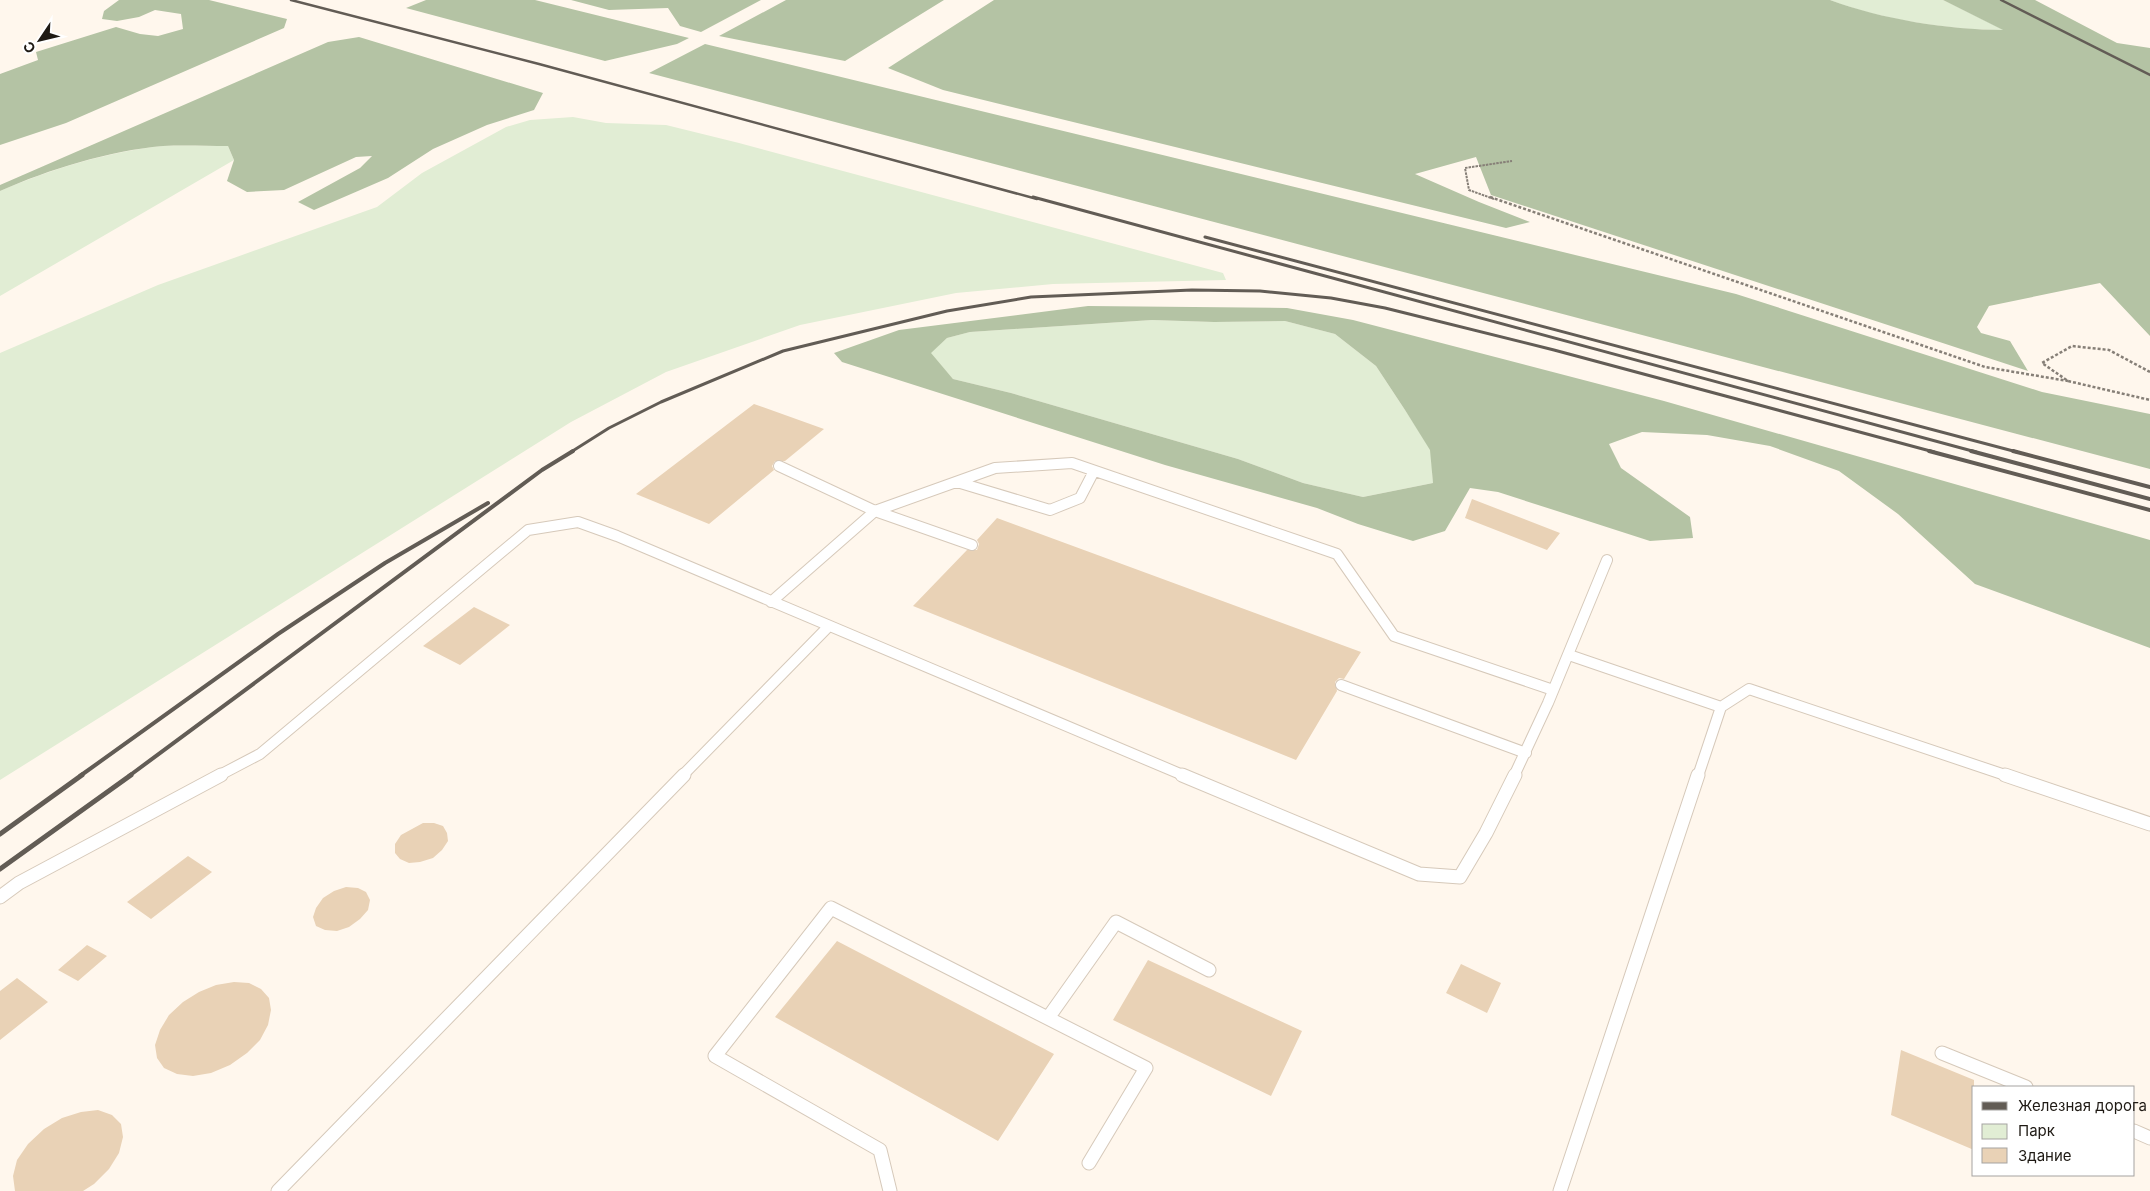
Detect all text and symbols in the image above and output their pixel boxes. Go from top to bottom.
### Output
north arrow [15,15,65,65]
text: С [19,39,39,57]
legend [1972,1086,2135,1176]
text: Железная дорога [2018,1096,2147,1115]
text: Парк [2018,1121,2055,1140]
text: Здание [2018,1146,2072,1165]

